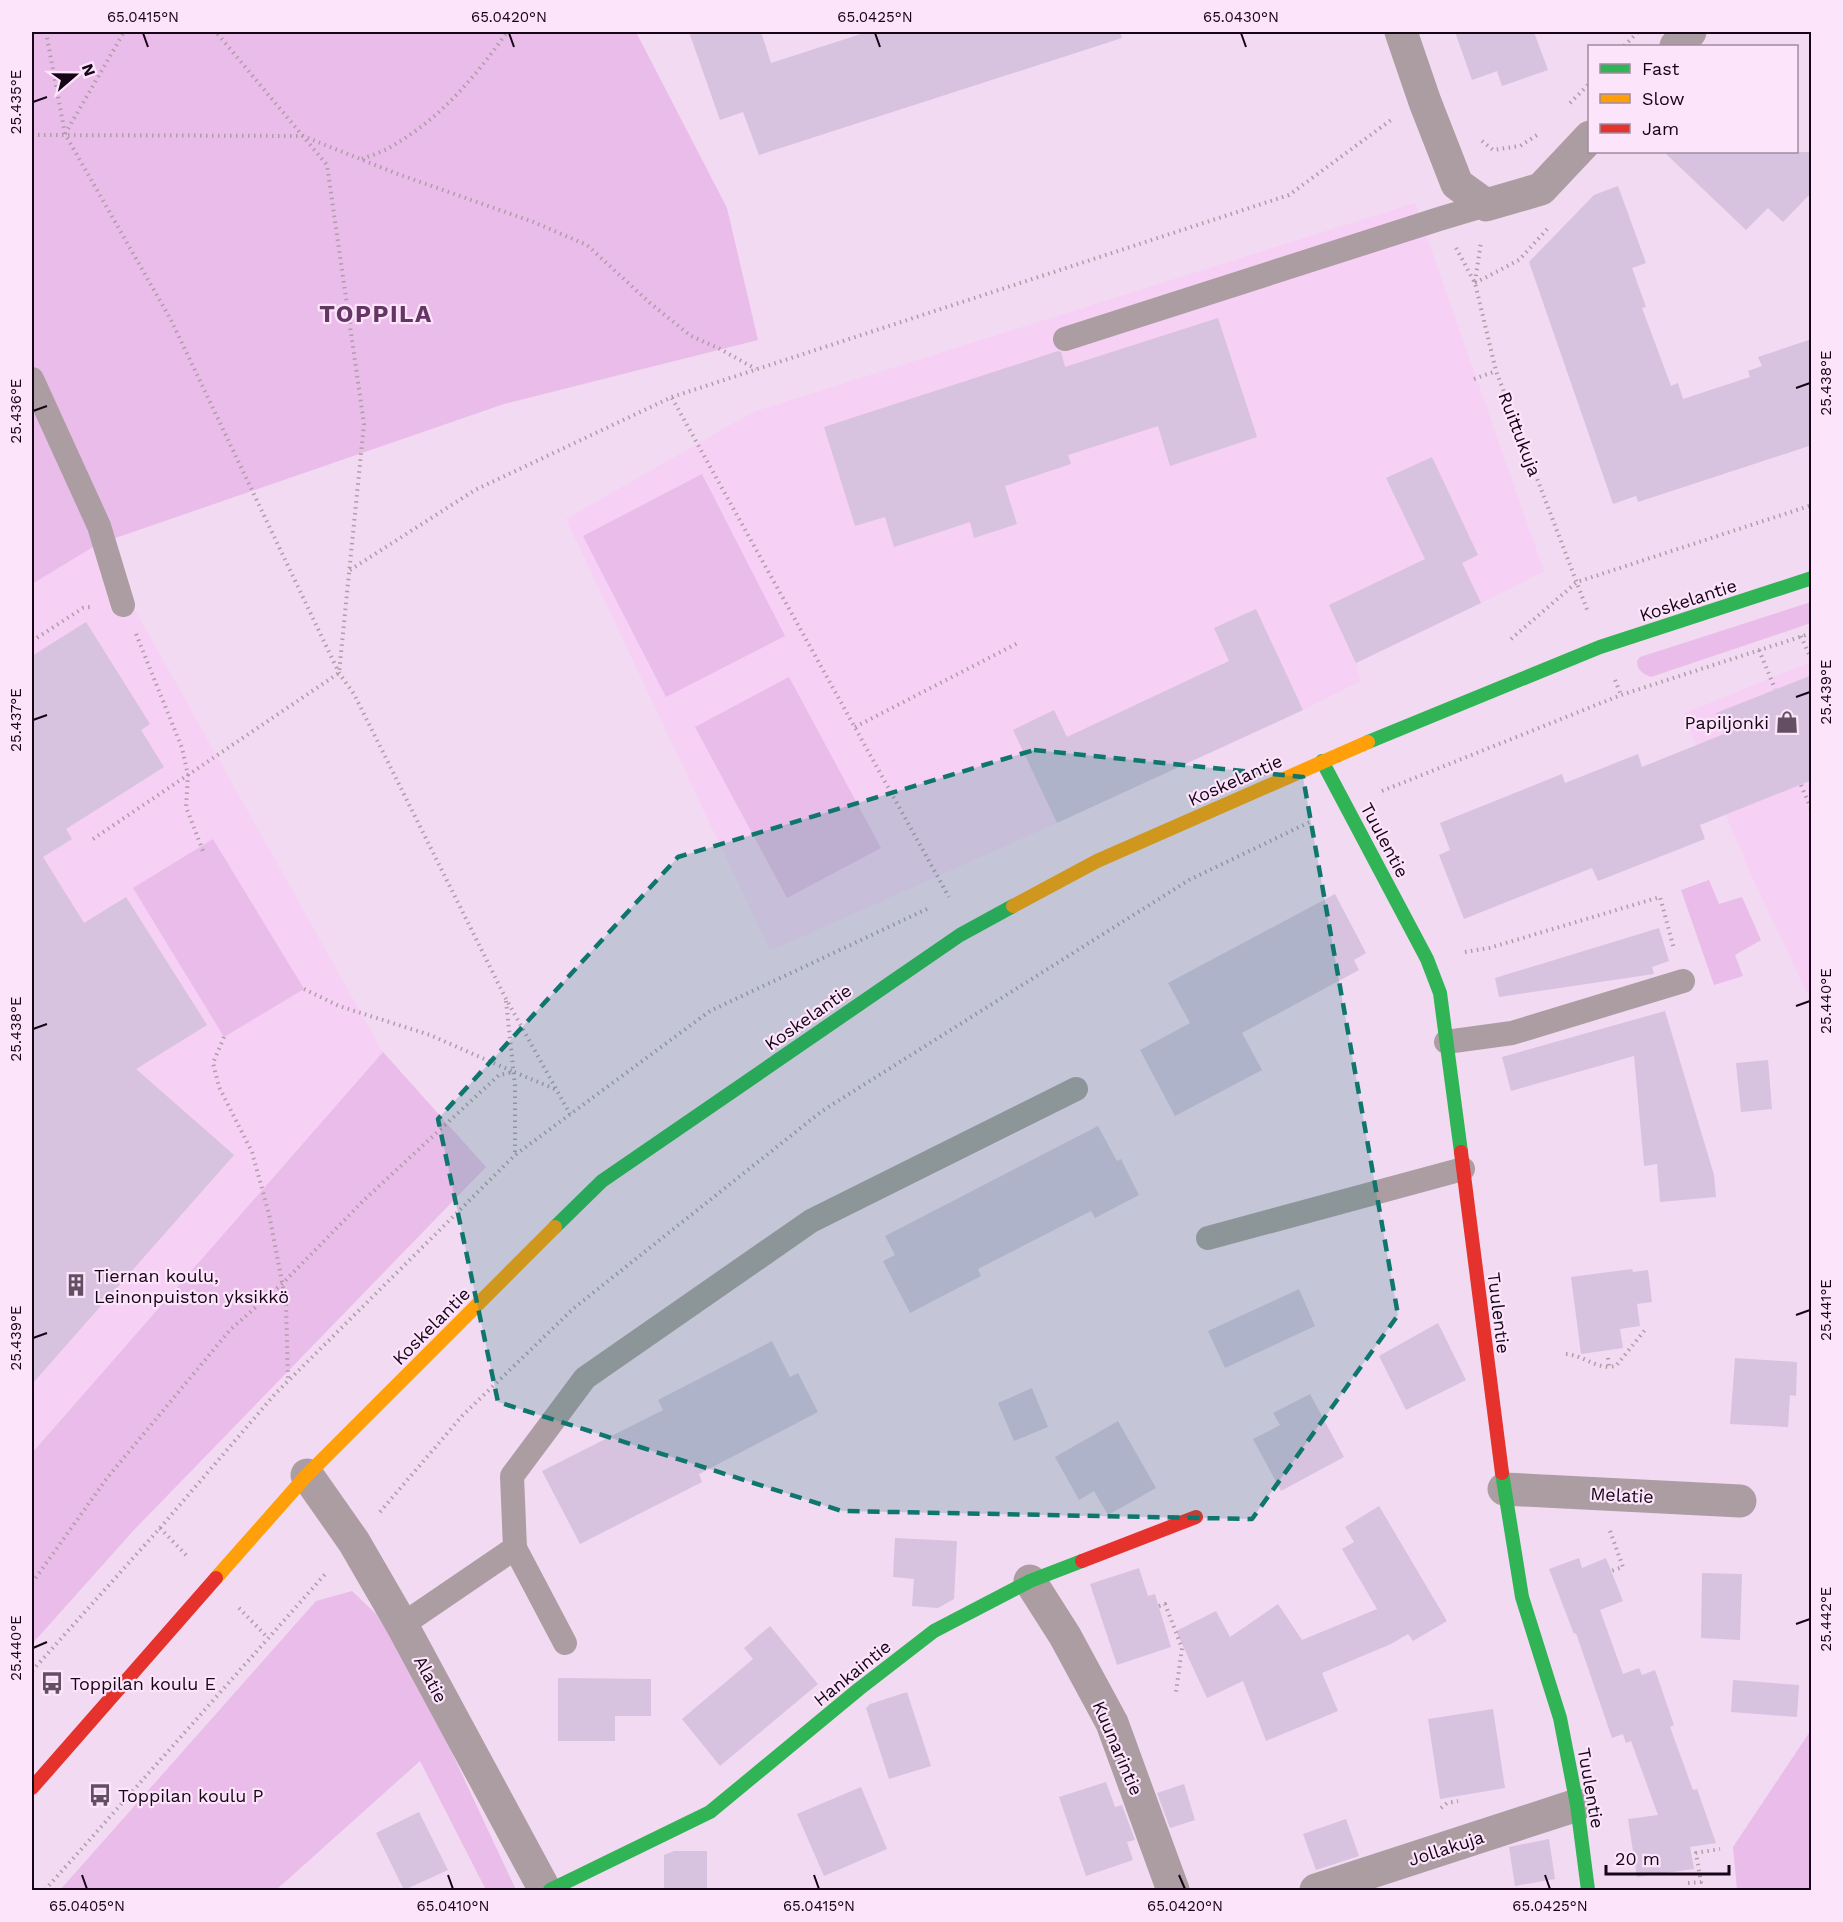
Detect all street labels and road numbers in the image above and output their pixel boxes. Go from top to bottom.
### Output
street label: Ruittukuja [1494,389,1546,479]
street label: Koskelantie [1637,574,1739,626]
street label: Koskelantie [1185,750,1285,810]
street label: Tuulentie [1357,799,1413,881]
street label: Koskelantie [761,979,855,1055]
street label: Tuulentie [1484,1271,1514,1355]
street label: Koskelantie [388,1283,474,1369]
street label: Melatie [1590,1483,1654,1507]
street label: Hankaintie [809,1636,895,1710]
street label: Alatie [410,1652,452,1706]
street label: Kuunarintie [1089,1698,1147,1798]
street label: Tuulentie [1574,1746,1608,1830]
street label: Jollakuja [1406,1826,1486,1870]

